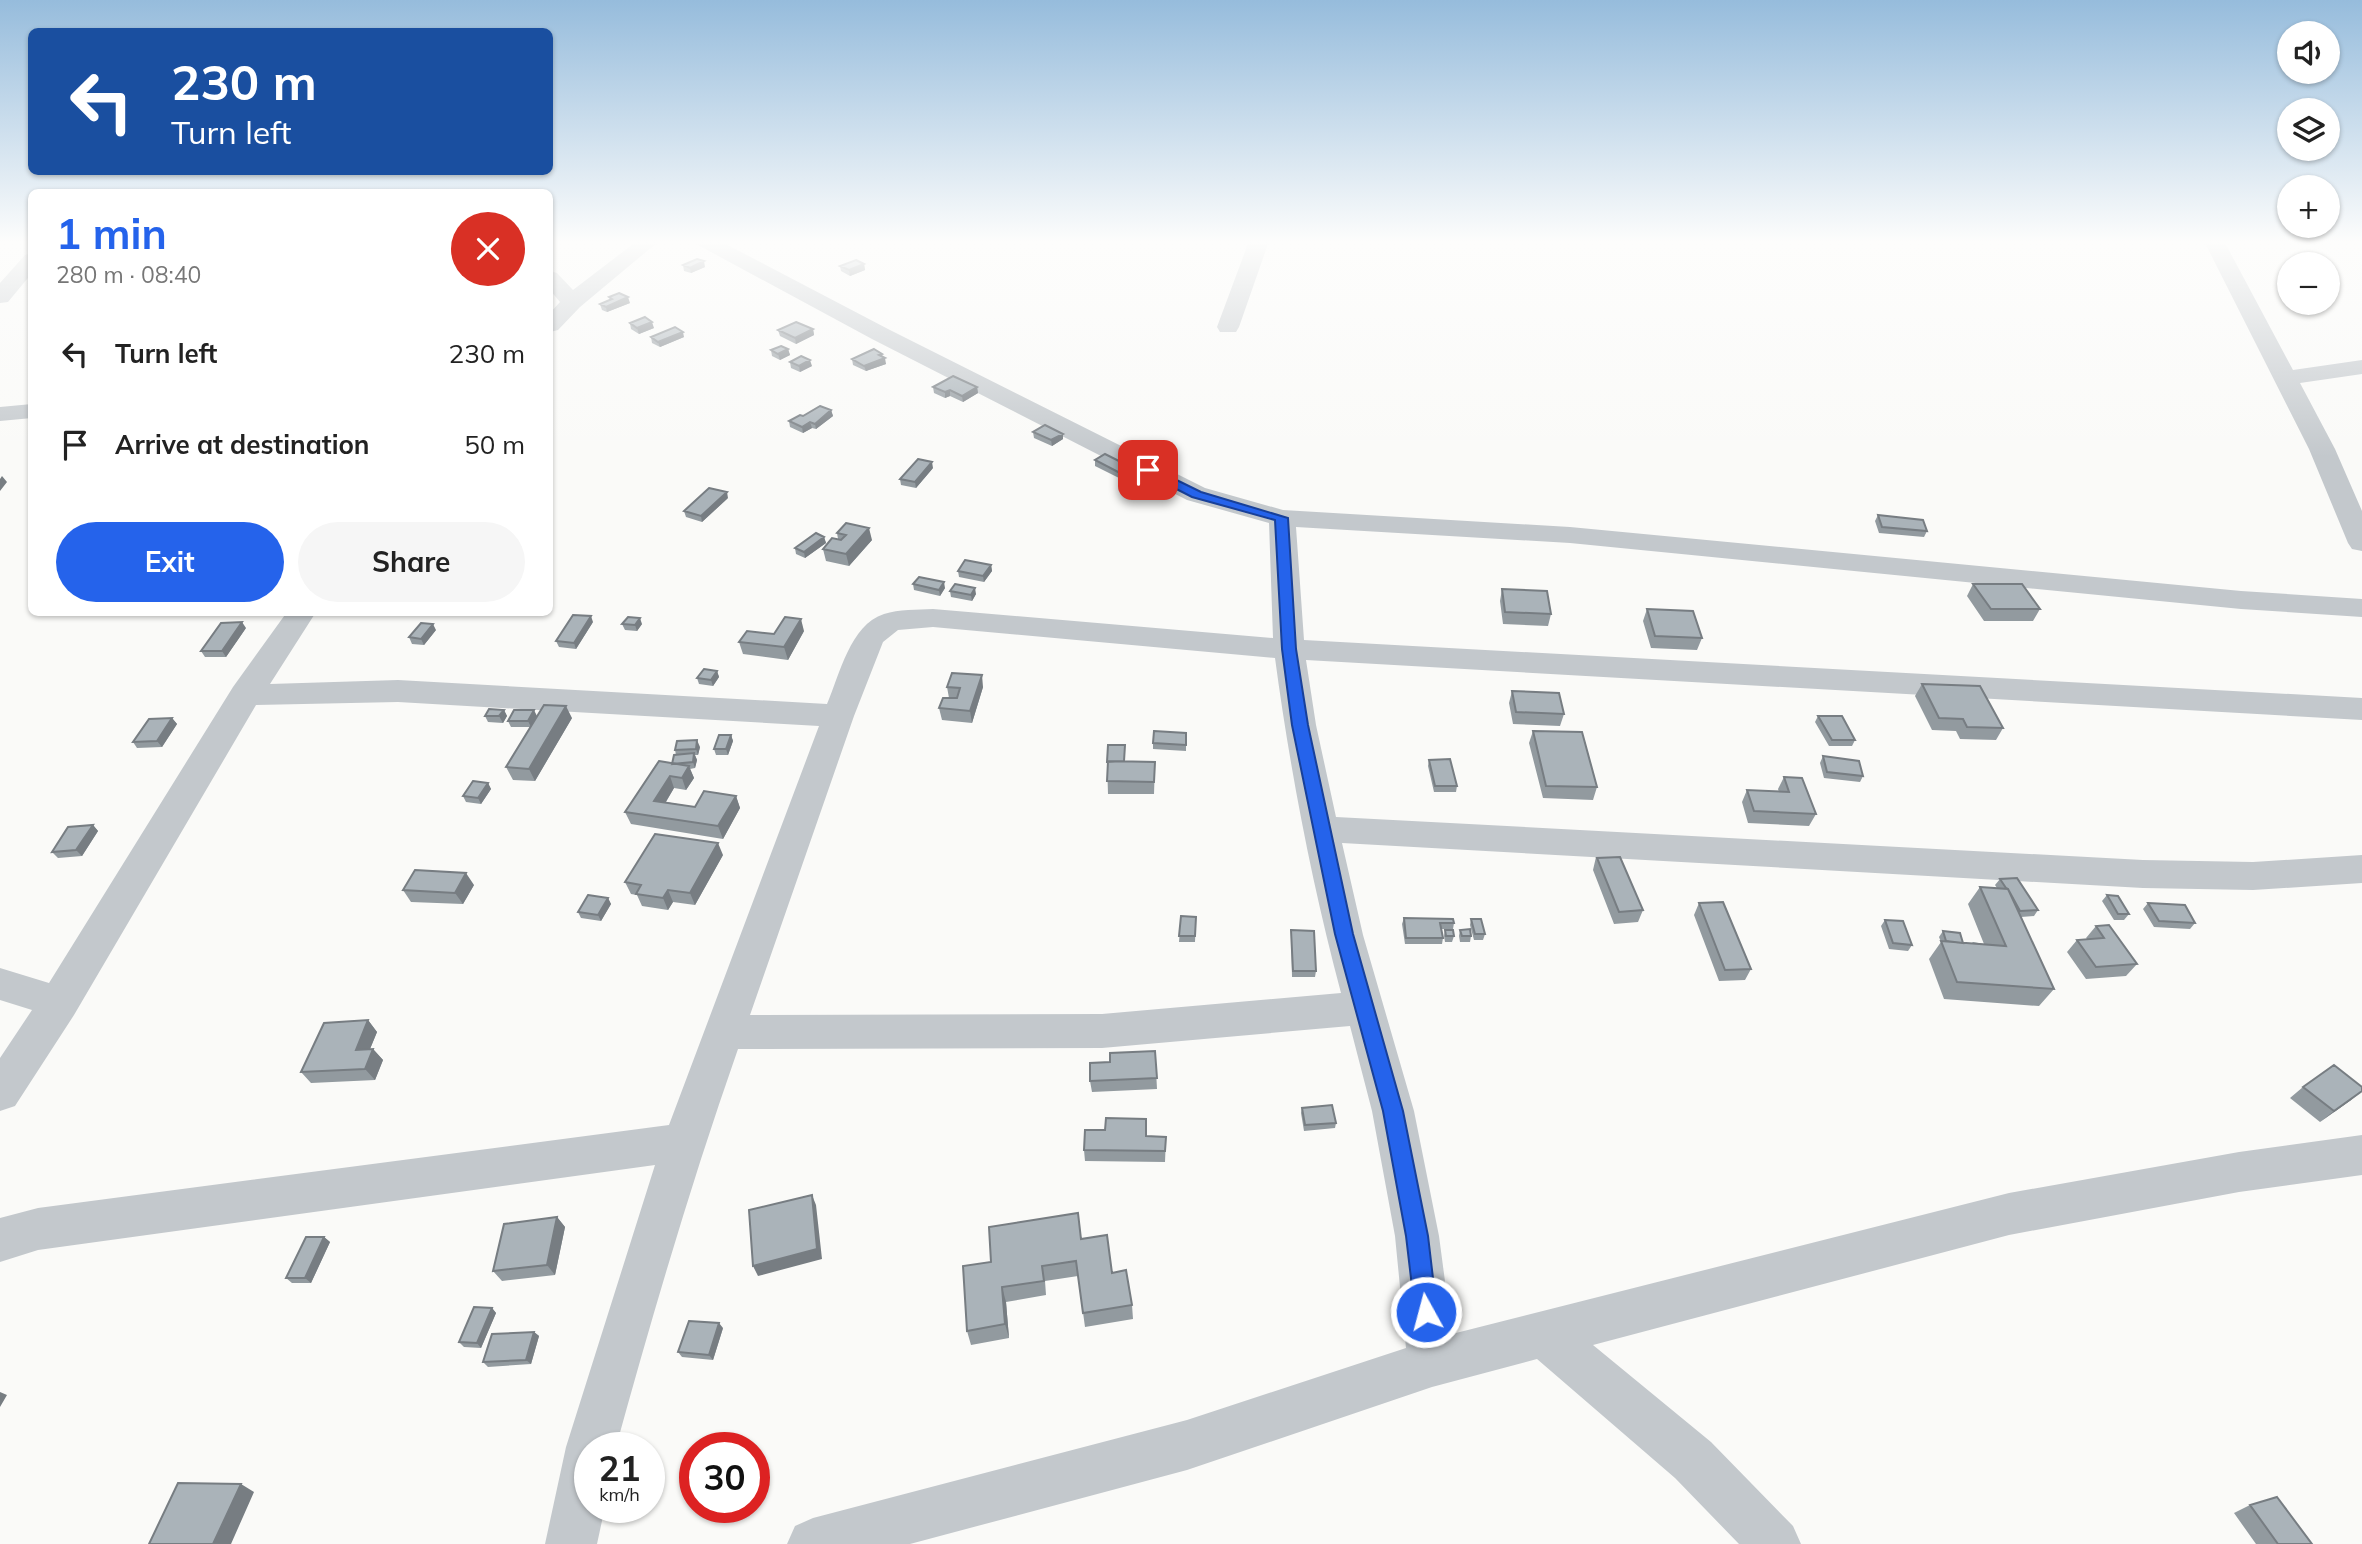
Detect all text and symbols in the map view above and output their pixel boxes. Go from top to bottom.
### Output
map controls [2277,21,2340,315]
button: sound [2277,21,2340,84]
text: 230 m [171,51,317,112]
icon: left [56,56,147,147]
button: layers [2277,98,2340,161]
text: Turn left [171,112,291,152]
button: + [2277,175,2340,238]
text: 1 min [56,207,167,260]
button: close [451,212,525,286]
button: − [2277,252,2340,315]
text: 280 m · 08:40 [56,260,201,289]
icon: left [56,335,94,373]
text: Turn left [115,337,217,370]
text: 230 m [449,337,525,370]
icon: arrive [56,426,94,464]
text: Arrive at destination [115,428,370,461]
text: 50 m [464,428,525,461]
pin [1118,440,1178,500]
icon: arrive [1129,451,1167,489]
button: Exit [56,522,284,602]
button: Share [298,522,525,602]
position arrow [1389,1275,1463,1349]
speed limit sign: 30 [679,1432,770,1523]
text: 21 [598,1446,641,1490]
text: km/h [599,1483,640,1506]

